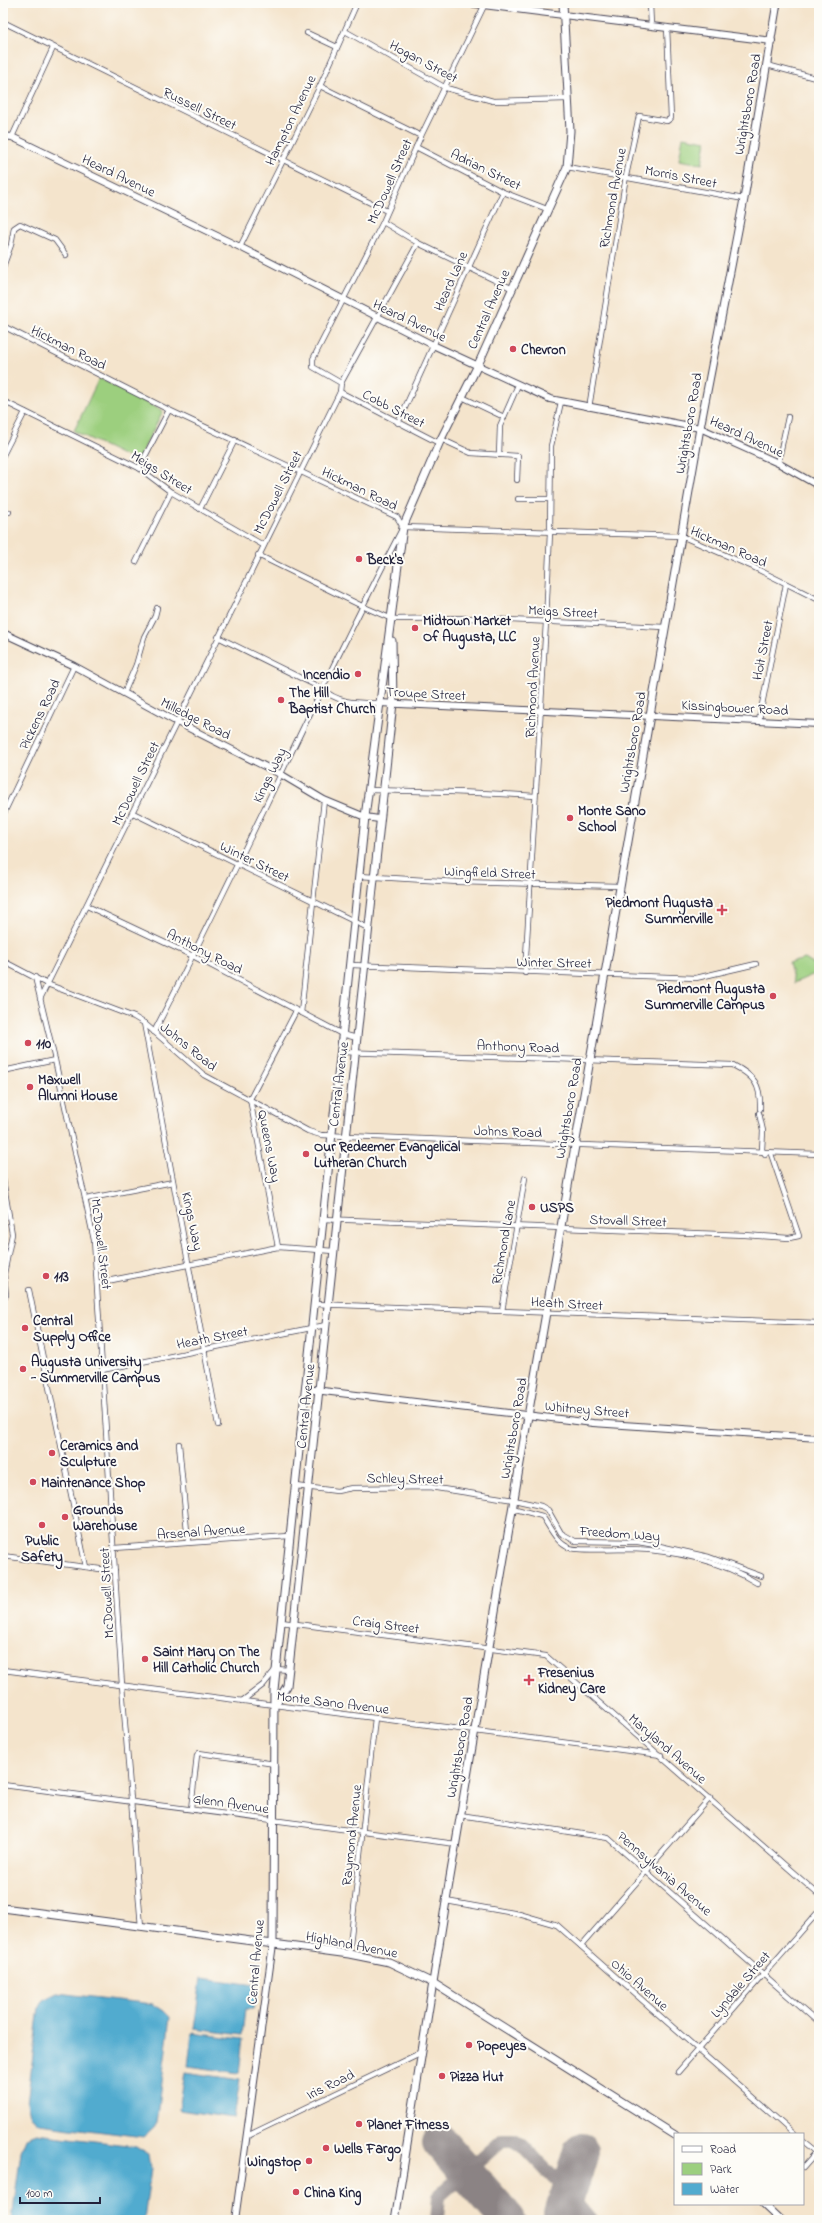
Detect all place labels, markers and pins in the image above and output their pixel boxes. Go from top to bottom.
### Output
place label: Chevron [521,340,566,361]
marker: Chevron [508,344,518,354]
place label: Beck's [366,550,404,571]
marker: Beck's [354,554,364,564]
place label: Midtown Market Of Augusta, LLC [423,611,517,650]
marker: Midtown Market Of Augusta, LLC [410,623,420,633]
place label: Incendio [303,665,350,686]
marker: Incendio [353,669,363,679]
place label: The Hill Baptist Church [288,683,376,720]
marker: The Hill Baptist Church [276,695,286,705]
place label: Monte Sano School [578,801,646,838]
marker: Monte Sano School [565,813,575,823]
place label: Piedmont Augusta Summerville [606,893,714,930]
marker: Piedmont Augusta Summerville [716,904,728,916]
place label: Piedmont Augusta Summerville Campus [644,979,765,1016]
marker: Piedmont Augusta Summerville Campus [768,991,778,1001]
place label: 110 [36,1034,51,1055]
marker: 110 [23,1038,33,1048]
place label: Maxwell Alumni House [38,1070,118,1107]
marker: Maxwell Alumni House [25,1082,35,1092]
place label: Our Redeemer Evangelical Lutheran Church [314,1137,461,1174]
marker: Our Redeemer Evangelical Lutheran Church [301,1149,311,1159]
place label: USPS [540,1198,574,1219]
marker: USPS [527,1202,537,1212]
place label: 113 [54,1267,69,1288]
marker: 113 [41,1271,51,1281]
place label: Central Supply Office [33,1311,112,1350]
marker: Central Supply Office [20,1323,30,1333]
place label: Augusta University - Summerville Campus [30,1352,160,1389]
marker: Augusta University - Summerville Campus [18,1364,28,1374]
place label: Ceramics and Sculpture [60,1436,139,1473]
marker: Ceramics and Sculpture [47,1448,57,1458]
place label: Maintenance Shop [41,1473,146,1494]
marker: Maintenance Shop [28,1477,38,1487]
place label: Grounds Warehouse [73,1500,138,1537]
marker: Grounds Warehouse [60,1512,70,1522]
marker: Public Safety [37,1520,47,1530]
place label: Public Safety [21,1531,63,1570]
place label: Saint Mary On The Hill Catholic Church [153,1642,260,1679]
marker: Saint Mary On The Hill Catholic Church [140,1654,150,1664]
place label: Fresenius Kidney Care [537,1663,606,1702]
marker: Fresenius Kidney Care [523,1674,535,1686]
place label: Popeyes [477,2036,527,2059]
marker: Popeyes [464,2040,474,2050]
place label: Pizza Hut [450,2067,504,2088]
marker: Pizza Hut [437,2071,447,2081]
place label: Planet Fitness [367,2115,449,2136]
marker: Planet Fitness [354,2119,364,2129]
place label: Wells Fargo [334,2139,401,2162]
marker: Wells Fargo [321,2143,331,2153]
place label: Wingstop [247,2152,301,2175]
marker: Wingstop [304,2156,314,2166]
place label: China King [304,2183,362,2206]
marker: China King [291,2187,301,2197]

